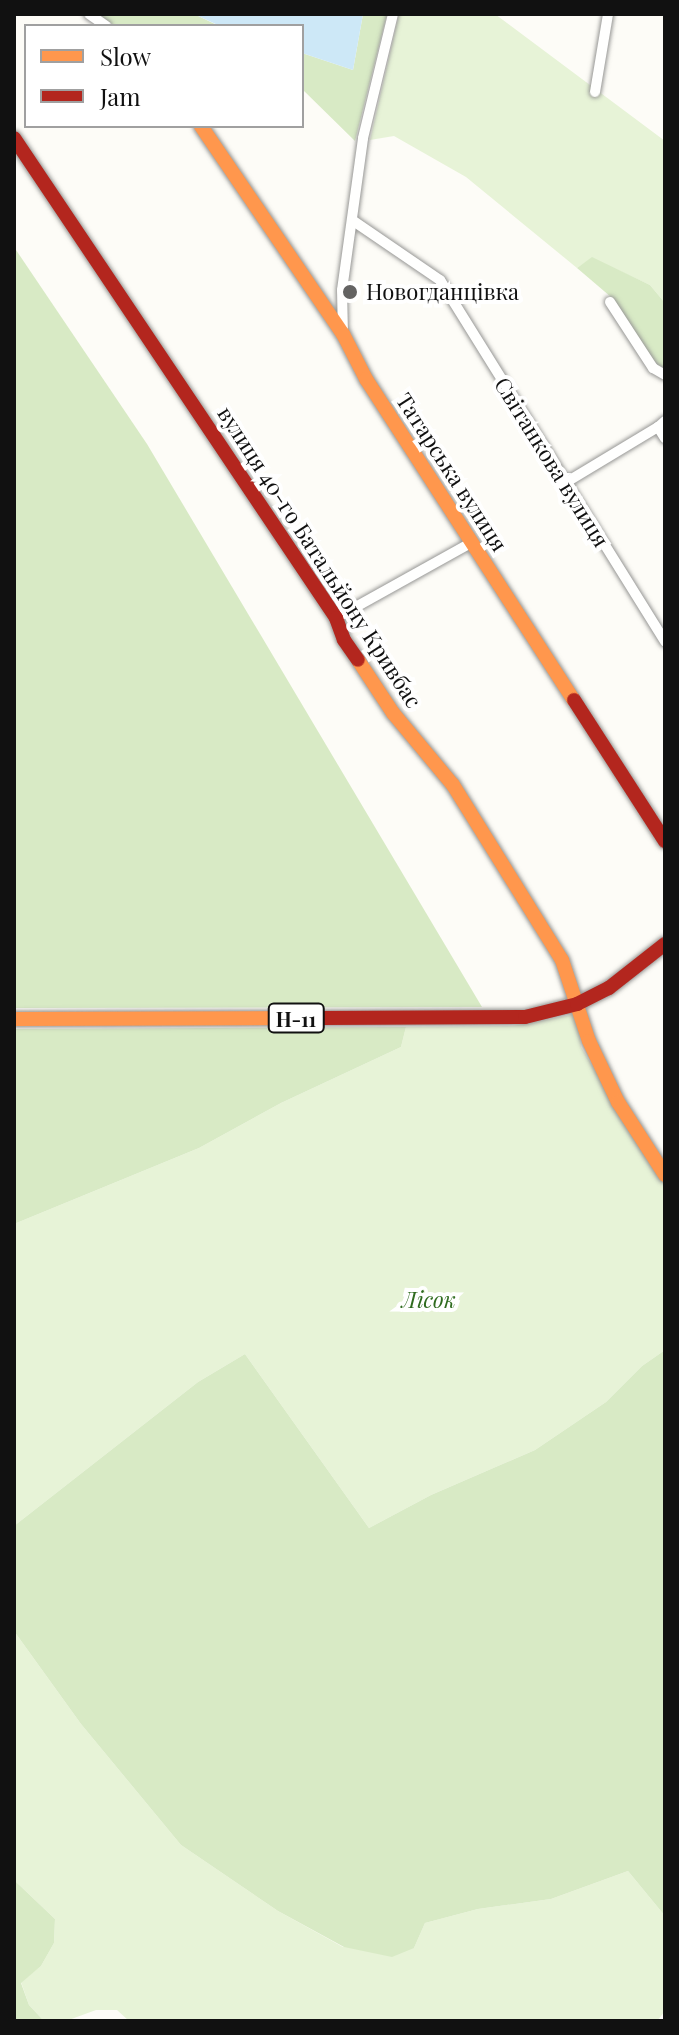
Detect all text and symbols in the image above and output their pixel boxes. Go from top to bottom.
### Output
legend [24,24,304,128]
text: Slow [100,40,151,72]
text: Jam [100,80,141,112]
place label: Новогданцівка [366,279,519,305]
marker: Новогданцівка [341,283,359,301]
street label: Світанкова вулиця [489,372,615,552]
street label: Татарська вулиця [391,388,513,556]
street label: вулиця 40-го Батальйону Кривбас [212,401,428,713]
road number: Н-11 [266,1002,326,1034]
park label: Лісок [402,1287,456,1313]

